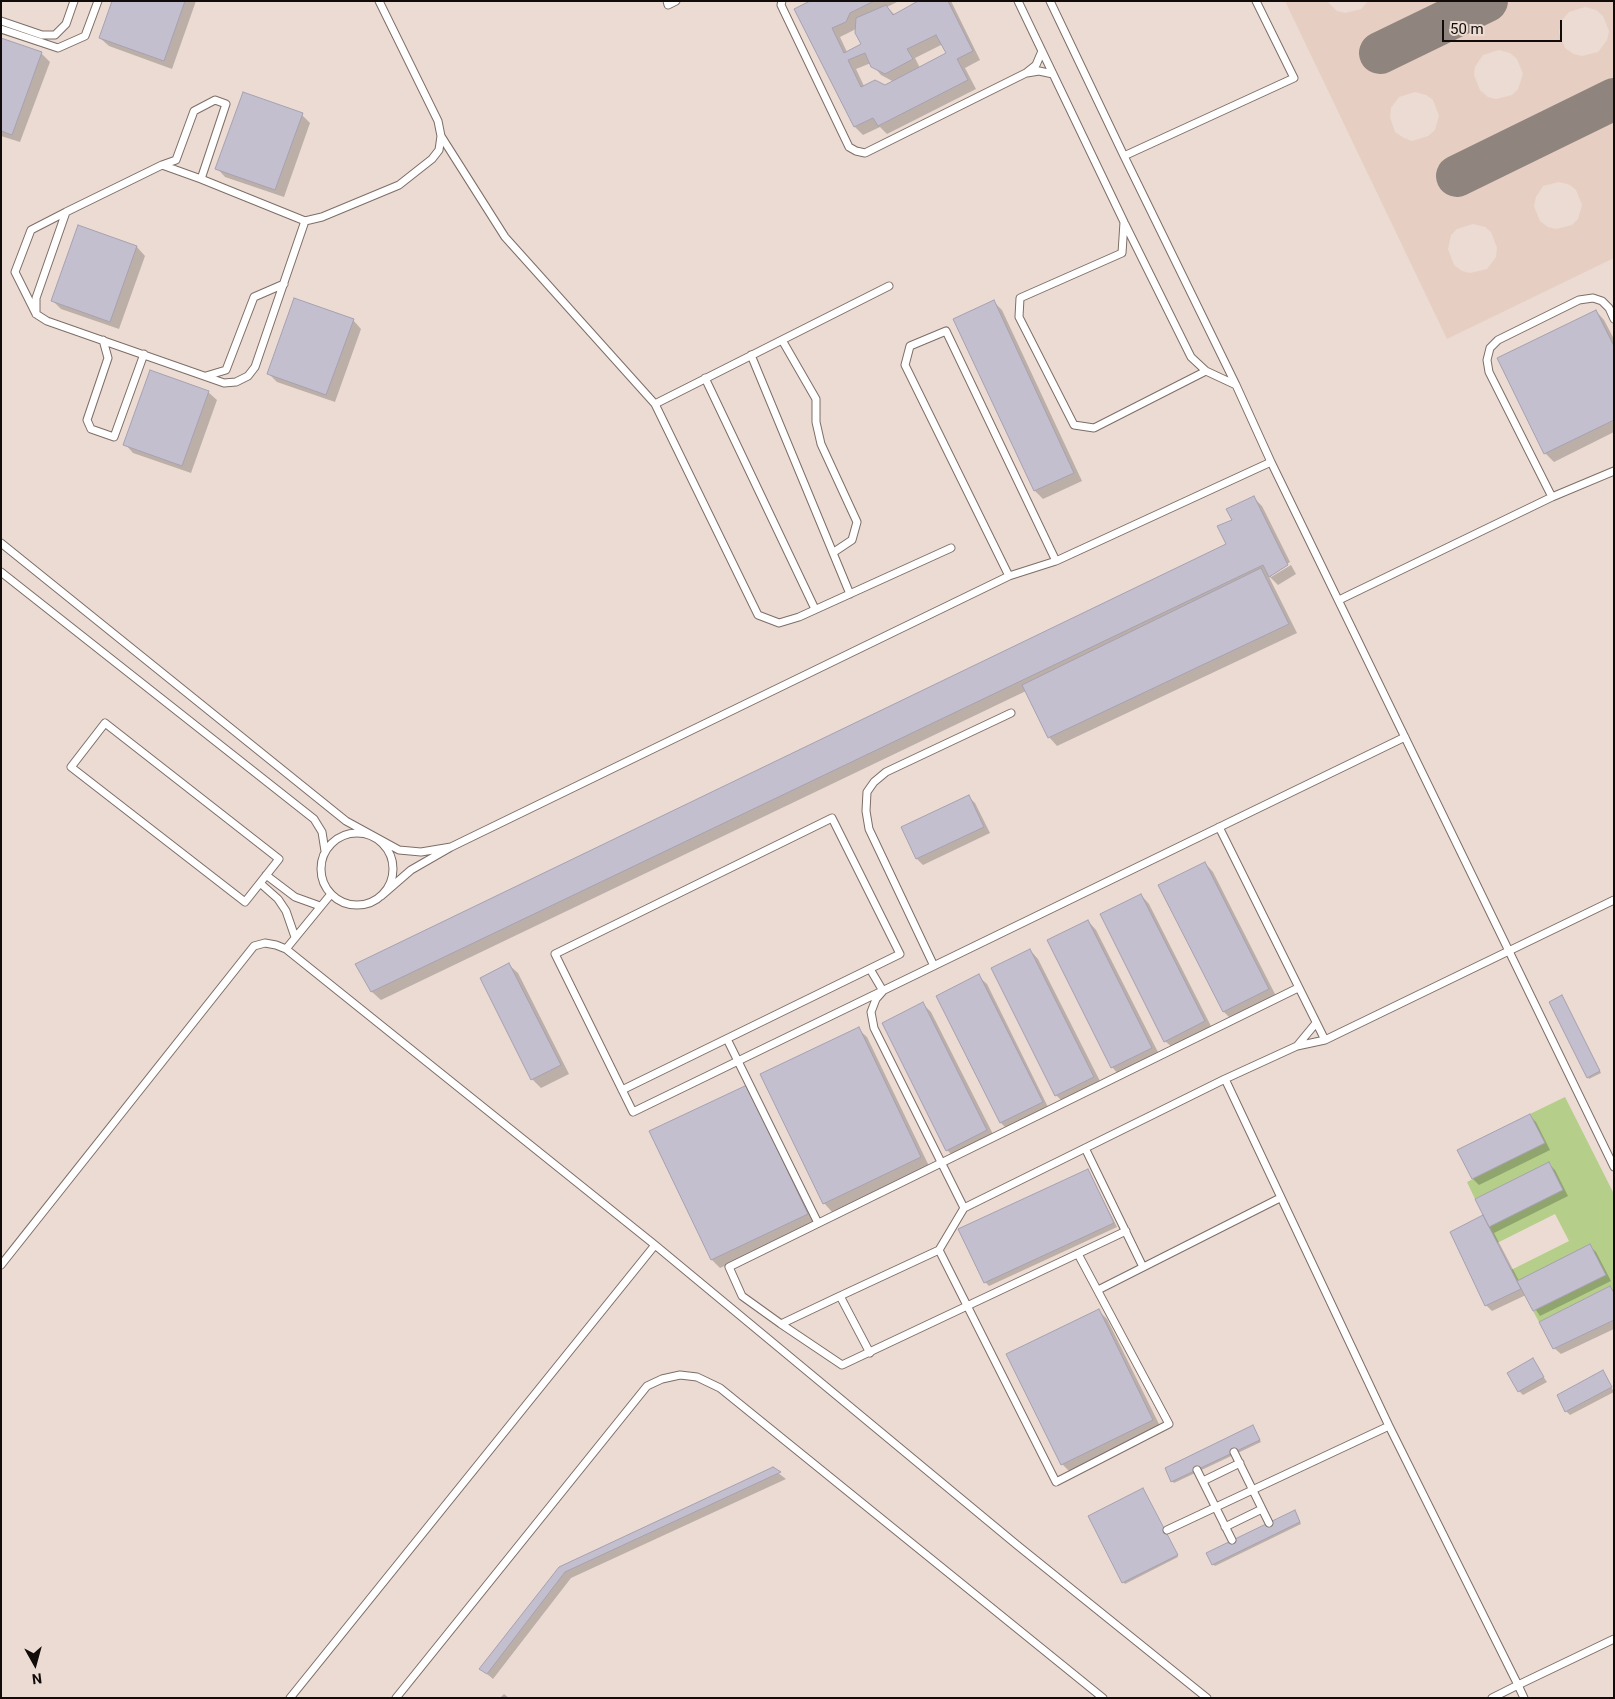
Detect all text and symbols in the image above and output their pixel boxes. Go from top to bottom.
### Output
scale bar [1445,10,1565,42]
text: 50 m [1450,20,1484,38]
north arrow [10,1639,60,1689]
text: N [31,1670,43,1687]

